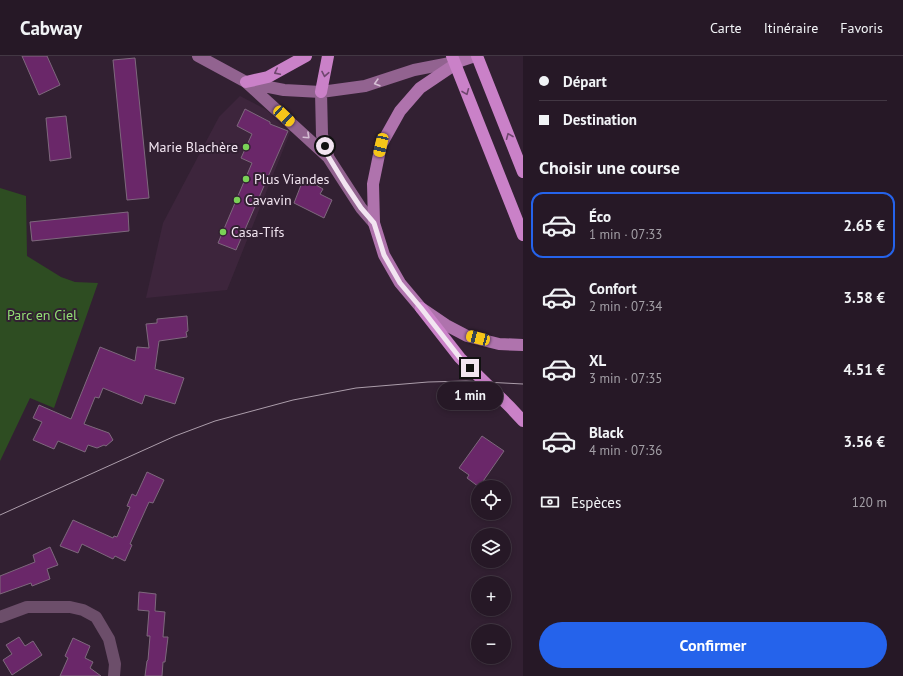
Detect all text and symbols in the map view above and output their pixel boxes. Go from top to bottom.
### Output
text: Cabway [20,16,82,40]
text: Carte [710,19,742,37]
text: Itinéraire [764,19,818,37]
text: Favoris [840,19,883,37]
one-way arrow [274,67,281,75]
one-way arrow [321,71,329,77]
text: Départ [563,72,607,91]
one-way arrow [374,78,381,87]
one-way arrow [461,89,469,96]
car [271,103,297,129]
text: Destination [563,110,637,129]
one-way arrow [302,132,309,139]
car [372,132,390,158]
one-way arrow [505,132,513,139]
route start [316,137,334,155]
place label: Marie Blachère [148,138,238,156]
marker: Marie Blachère [241,142,251,152]
text: Choisir une course [539,156,680,179]
place label: Plus Viandes [254,170,330,188]
marker: Plus Viandes [241,174,251,184]
place label: Cavavin [245,191,292,209]
marker: Cavavin [232,195,242,205]
icon: car [541,207,577,243]
text: Éco [589,207,611,226]
text: 2.65 € [843,216,885,235]
place label: Casa-Tifs [231,223,284,241]
text: 1 min · 07:33 [589,226,662,243]
marker: Casa-Tifs [218,227,228,237]
icon: car [541,279,577,315]
text: Confort [589,279,637,298]
text: 3.58 € [843,288,885,307]
text: 2 min · 07:34 [589,298,662,315]
park label: Parc en Ciel [7,306,77,324]
car [465,329,491,347]
icon: car [541,351,577,387]
text: XL [589,351,606,370]
route end [461,359,479,377]
text: 4.51 € [843,360,885,379]
text: 3 min · 07:35 [589,370,662,387]
callout: 1 min [437,382,503,410]
text: 1 min [454,387,486,404]
icon: car [541,423,577,459]
text: Black [589,423,624,442]
text: 3.56 € [843,432,885,451]
text: 4 min · 07:36 [589,442,662,459]
map controls [471,480,511,664]
button: locate [471,480,511,520]
icon: cash [539,491,561,513]
text: Espèces [571,493,621,512]
text: 120 m [852,494,887,511]
button: layers [471,528,511,568]
button: + [471,576,511,616]
button: Confirmer [539,622,887,668]
button: − [471,624,511,664]

